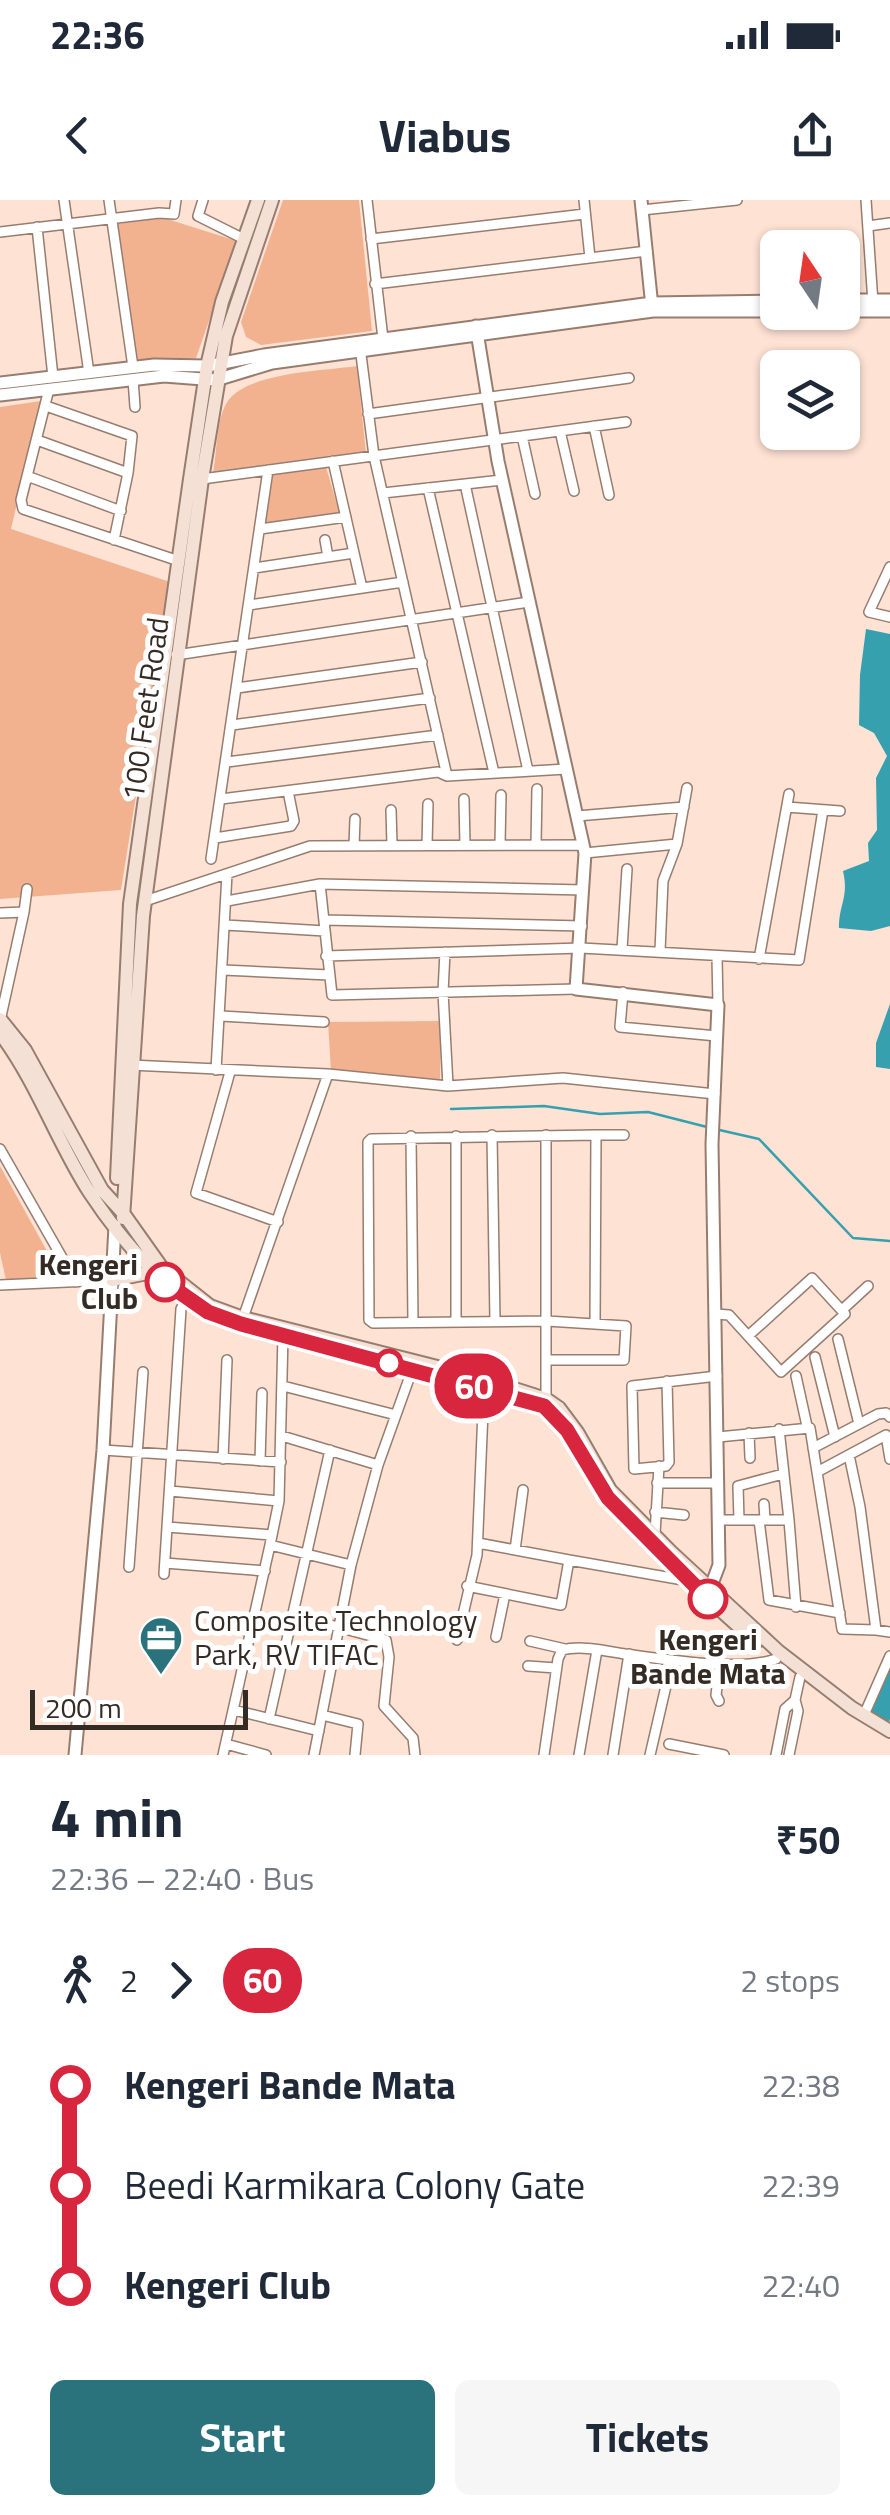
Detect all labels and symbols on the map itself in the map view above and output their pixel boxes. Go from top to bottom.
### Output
north arrow [760,230,860,330]
street label: 100 Feet Road [109,614,181,803]
place label: Kengeri Club [39,1241,138,1321]
marker: Kengeri Club [146,1263,184,1301]
unlabelled marker [376,1350,402,1376]
line badge: 60 [429,1354,519,1418]
marker: Kengeri Bande Mata [689,1580,727,1618]
place label: Composite Technology Park, RV TIFAC [194,1597,477,1677]
office icon: Composite Technology Park, RV TIFAC [138,1615,184,1676]
place label: Kengeri Bande Mata [630,1616,786,1696]
scale bar [30,1685,248,1730]

